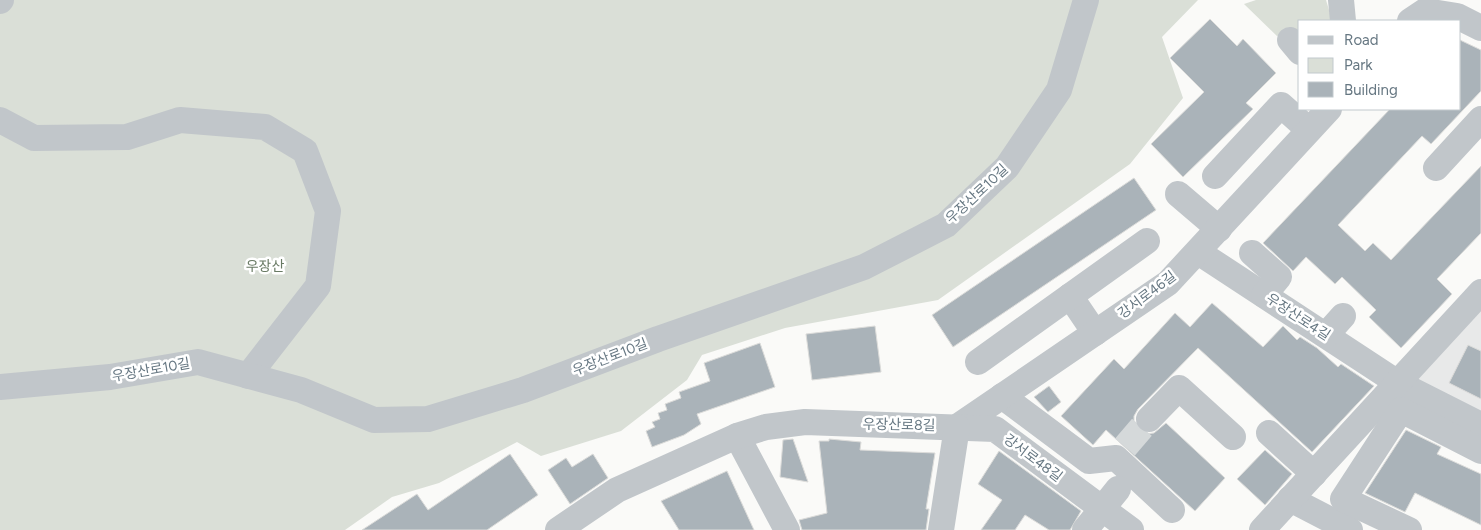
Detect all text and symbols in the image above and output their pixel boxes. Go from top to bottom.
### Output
legend [1298,20,1461,110]
text: Road [1344,31,1379,49]
text: Park [1344,56,1373,74]
text: Building [1344,81,1398,99]
street label: 우장산로10길 [942,161,1012,227]
park label: 우장산 [246,258,284,275]
street label: 강서로46길 [1115,268,1179,322]
street label: 우장산로4길 [1263,290,1333,344]
street label: 우장산로10길 [570,335,650,379]
street label: 우장산로10길 [111,355,191,385]
street label: 우장산로8길 [862,416,936,434]
street label: 강서로48길 [1000,431,1066,485]

